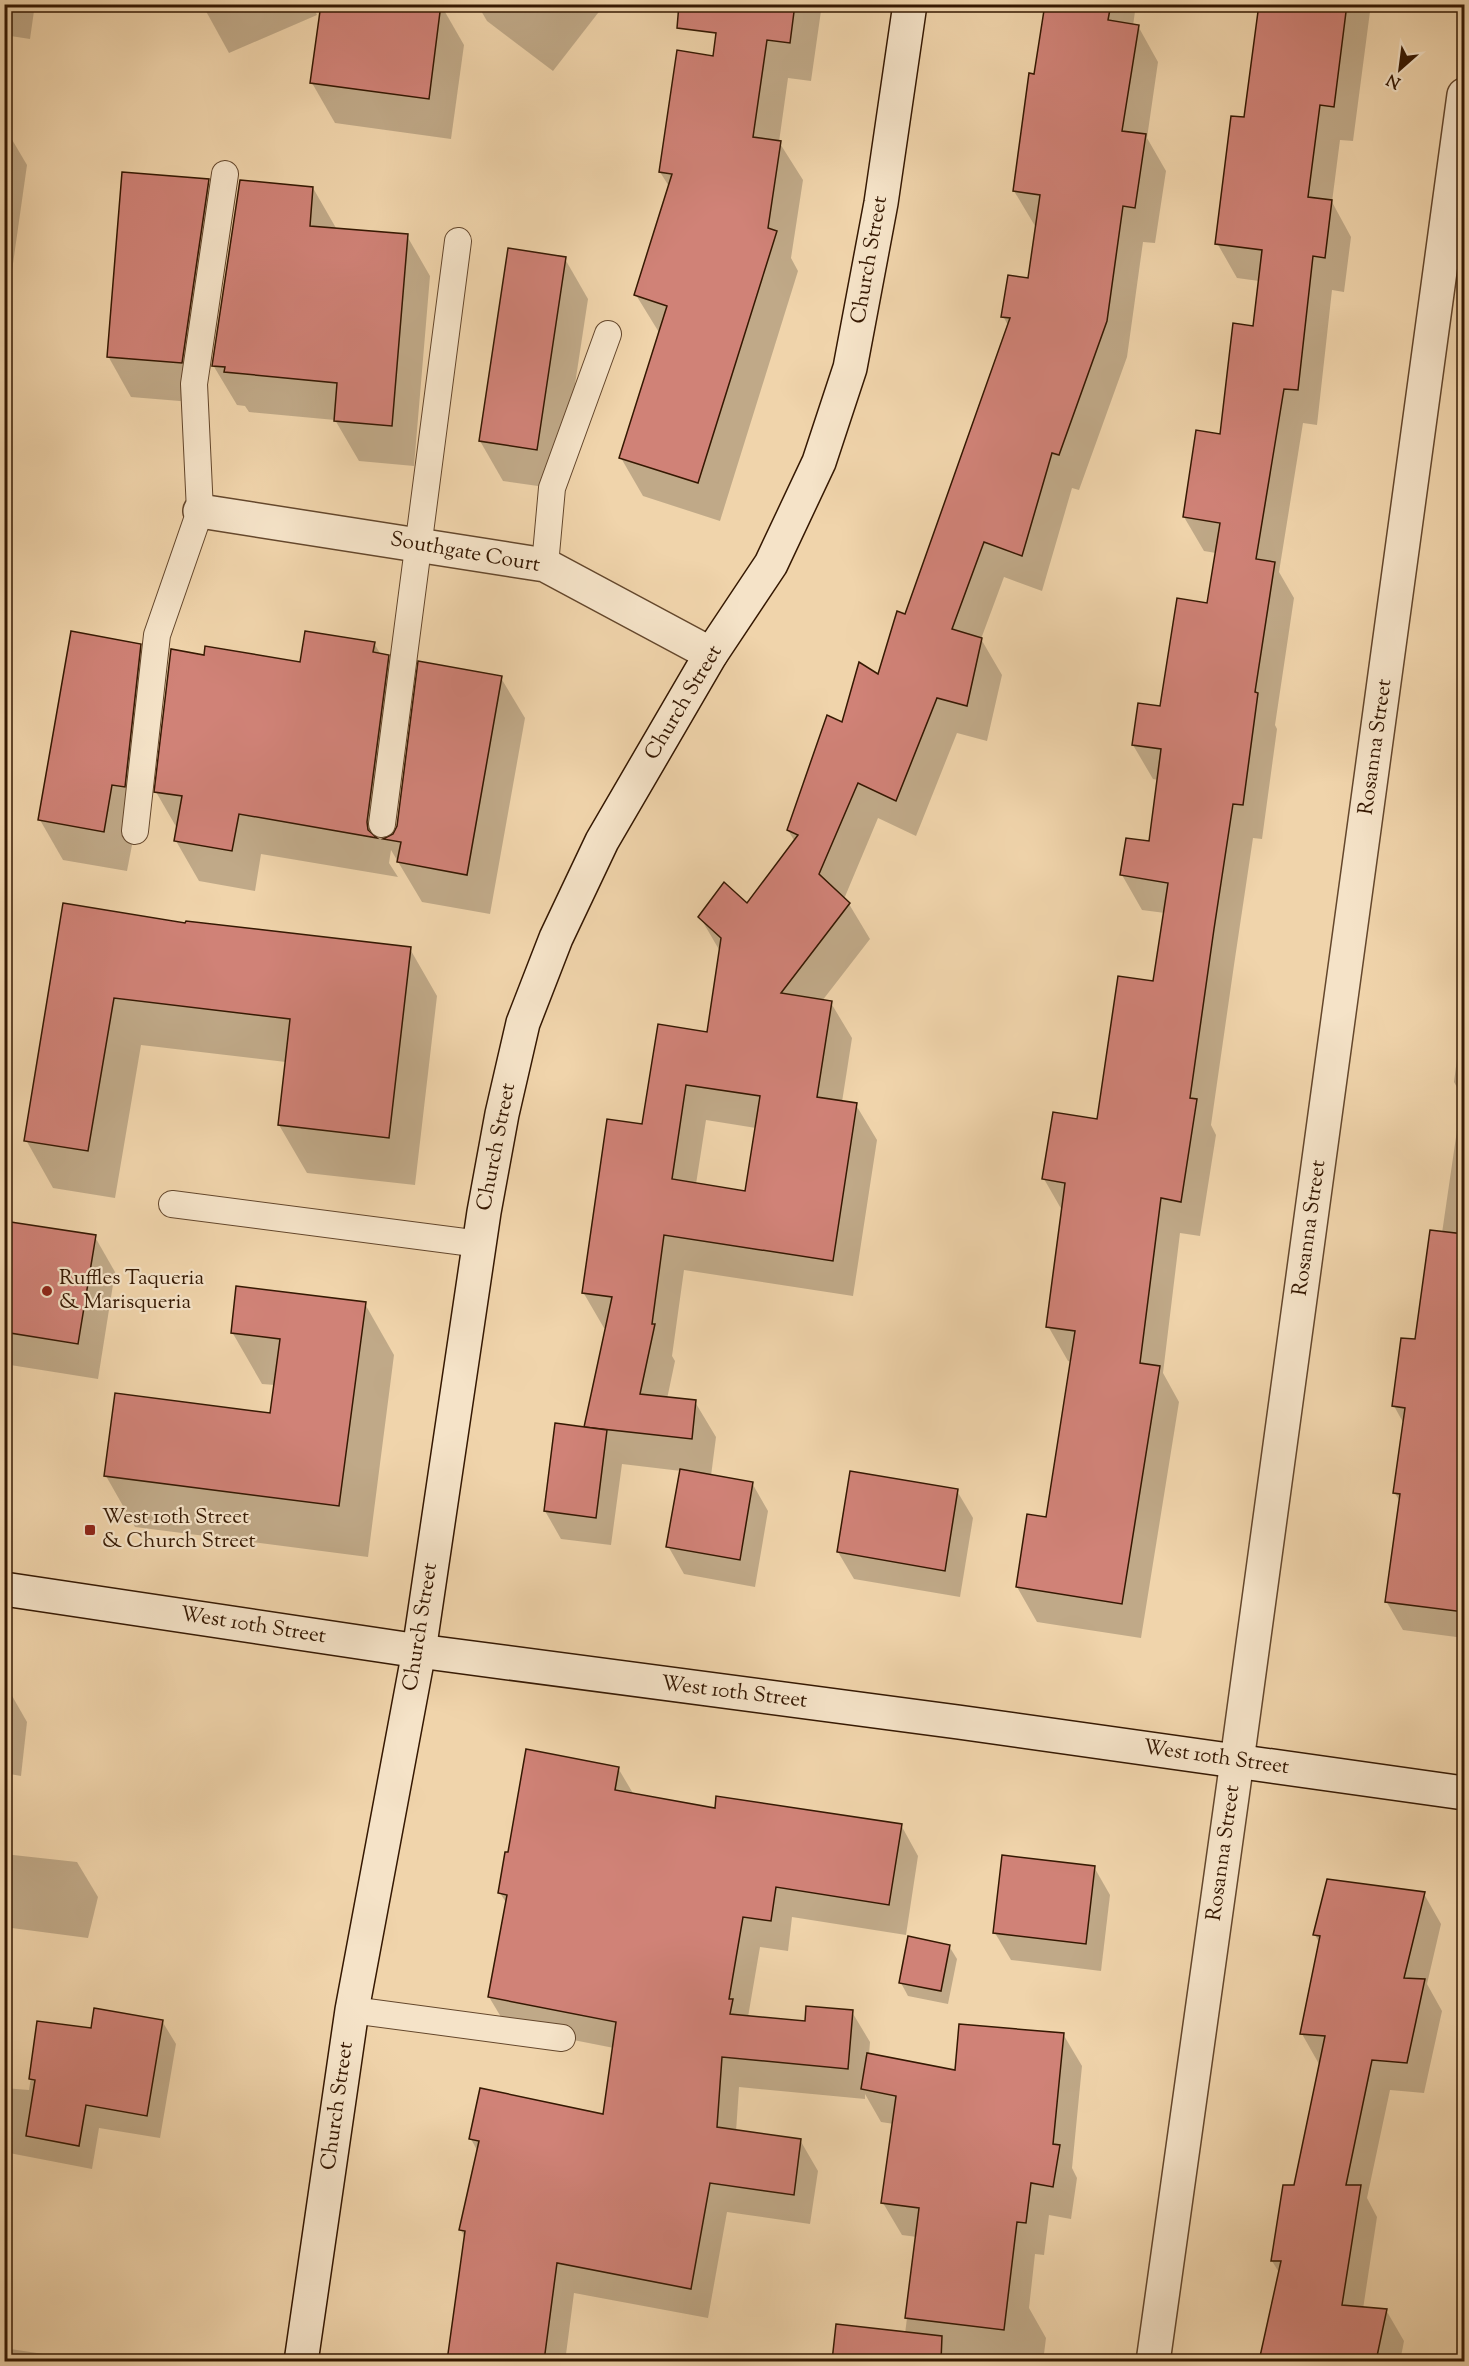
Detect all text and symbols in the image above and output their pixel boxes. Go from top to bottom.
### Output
north arrow [1370,39,1430,99]
text: N [1383,67,1405,93]
street label: Church Street [844,194,896,326]
street label: Southgate Court [388,525,542,581]
street label: Church Street [638,640,730,766]
street label: Rosanna Street [1352,677,1400,817]
street label: Church Street [470,1081,524,1213]
street label: Rosanna Street [1286,1158,1334,1298]
place label: Ruffles Taqueria & Marisqueria [59,1264,205,1318]
marker: Ruffles Taqueria & Marisqueria [40,1284,54,1298]
place label: West 10th Street & Church Street [102,1503,256,1557]
marker: West 10th Street & Church Street [83,1523,97,1537]
street label: Church Street [396,1561,446,1693]
street label: West 10th Street [178,1600,328,1652]
street label: West 10th Street [659,1669,809,1717]
street label: West 10th Street [1141,1733,1291,1783]
street label: Rosanna Street [1200,1783,1248,1923]
street label: Church Street [314,2040,362,2172]

